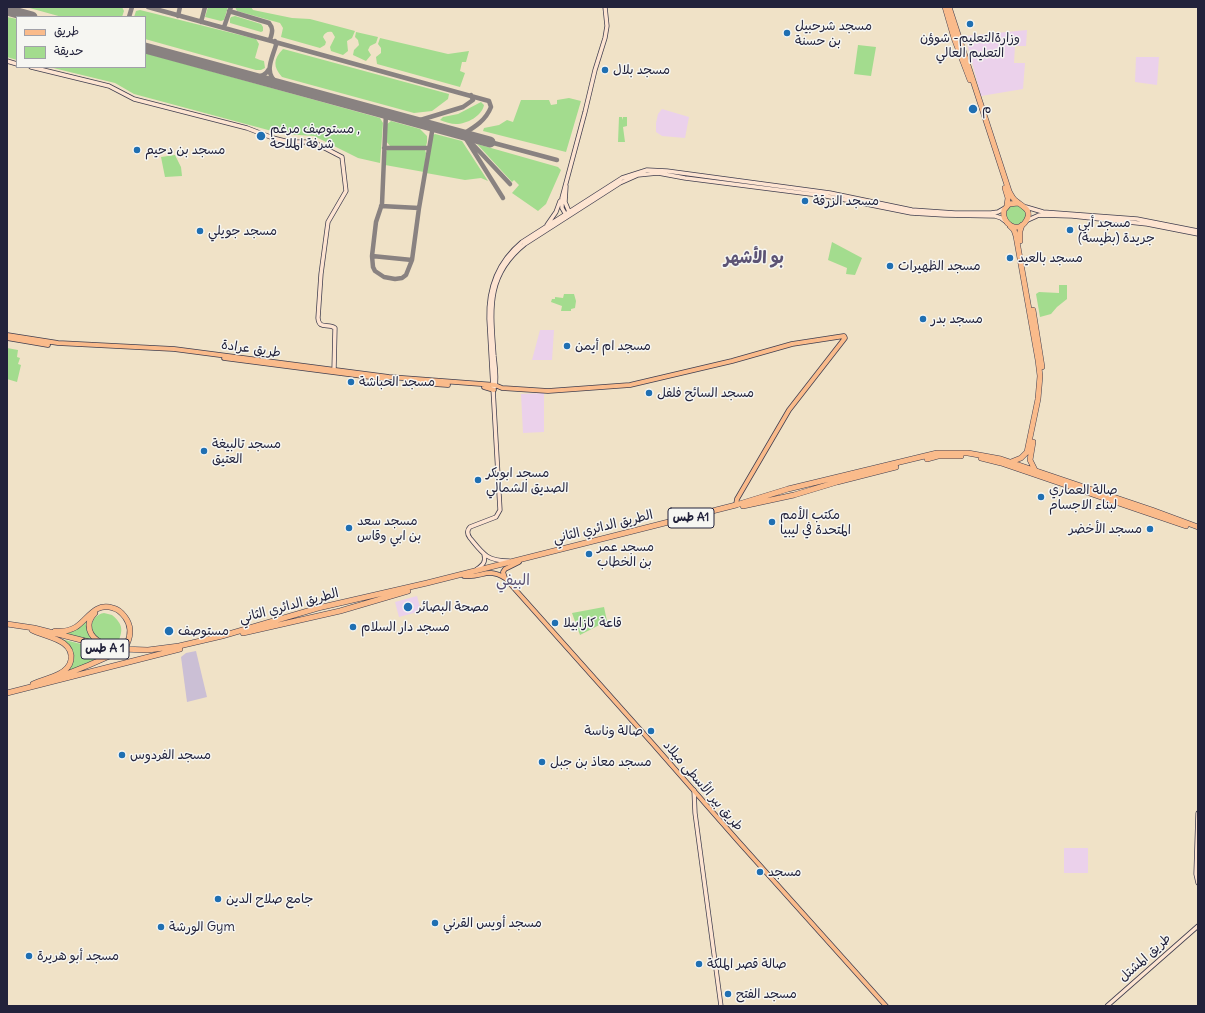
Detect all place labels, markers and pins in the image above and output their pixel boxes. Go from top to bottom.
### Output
place label: مسجد شرحبيل بن حسنة [795,18,872,49]
marker: وزارةالتعليم- شوؤن التعليم العالي [965,19,975,29]
marker: مسجد شرحبيل بن حسنة [782,28,792,38]
place label: وزارةالتعليم- شوؤن التعليم العالي [920,30,1020,61]
place label: مسجد بلال [613,62,670,78]
marker: مسجد بلال [600,65,610,75]
place label: م [982,101,991,117]
marker: م [967,103,979,115]
place label: مستوصف مرغم , شرفة الملاحة [270,121,360,152]
marker: مستوصف مرغم , شرفة الملاحة [255,130,267,142]
place label: مسجد بن دحيم [145,142,225,158]
marker: مسجد بن دحيم [132,145,142,155]
place label: مسجد الزرقة [813,193,879,209]
marker: مسجد الزرقة [800,196,810,206]
place label: مسجد أبي جريدة (بطيسة) [1078,215,1155,246]
place label: مسجد جويلي [208,223,277,239]
marker: مسجد أبي جريدة (بطيسة) [1065,225,1075,235]
marker: مسجد جويلي [195,226,205,236]
place label: مسجد بالعيد [1018,250,1083,266]
marker: مسجد بالعيد [1005,253,1015,263]
place label: مسجد الظهيرات [898,258,981,274]
marker: مسجد الظهيرات [885,261,895,271]
place label: مسجد بدر [931,311,983,327]
marker: مسجد بدر [918,314,928,324]
place label: مسجد ام أيمن [575,338,651,354]
marker: مسجد ام أيمن [562,341,572,351]
place label: مسجد الحباشة [359,374,435,390]
marker: مسجد الحباشة [346,377,356,387]
place label: مسجد السائح فلفل [657,385,754,401]
marker: مسجد السائح فلفل [644,388,654,398]
place label: مسجد تالبيغة العتيق [212,436,281,467]
marker: مسجد تالبيغة العتيق [199,446,209,456]
place label: مسجد ابوبكر الصديق الشمالي [486,465,568,496]
marker: مسجد ابوبكر الصديق الشمالي [473,475,483,485]
place label: صالة العماري لبناء الاجسام [1049,482,1118,513]
marker: صالة العماري لبناء الاجسام [1036,492,1046,502]
place label: مكتب الأمم المتحدة في ليبيا [780,507,851,538]
place label: مسجد سعد بن ابي وقاس [357,513,421,544]
marker: مكتب الأمم المتحدة في ليبيا [767,517,777,527]
place label: مسجد الأخضر [1069,521,1142,537]
marker: مسجد سعد بن ابي وقاس [344,523,354,533]
marker: مسجد الأخضر [1145,524,1155,534]
place label: مسجد عمر بن الخطاب [597,539,654,570]
marker: مسجد عمر بن الخطاب [584,549,594,559]
place label: مصحة البصائر [417,599,489,615]
marker: مصحة البصائر [402,601,414,613]
place label: قاعة كازابيلا [563,615,622,631]
marker: قاعة كازابيلا [550,618,560,628]
place label: مسجد دار السلام [361,619,450,635]
marker: مسجد دار السلام [348,622,358,632]
place label: مستوصف [178,623,229,639]
marker: مستوصف [163,625,175,637]
place label: صالة وناسة [584,723,643,739]
marker: صالة وناسة [646,726,656,736]
place label: مسجد الفردوس [130,747,211,763]
marker: مسجد الفردوس [117,750,127,760]
place label: مسجد معاذ بن جبل [550,754,652,770]
marker: مسجد معاذ بن جبل [537,757,547,767]
place label: مسجد [768,864,801,880]
marker: مسجد [755,867,765,877]
place label: جامع صلاح الدين [226,891,313,907]
marker: جامع صلاح الدين [213,894,223,904]
place label: مسجد أويس القرني [443,915,542,931]
marker: مسجد أويس القرني [430,918,440,928]
place label: الورشة Gym [169,919,235,935]
marker: الورشة Gym [156,922,166,932]
place label: مسجد أبو هريرة [37,948,119,964]
marker: مسجد أبو هريرة [24,951,34,961]
place label: صالة قصر الملكة [707,956,787,972]
marker: صالة قصر الملكة [694,959,704,969]
place label: مسجد الفتح [736,986,797,1002]
marker: مسجد الفتح [723,989,733,999]

